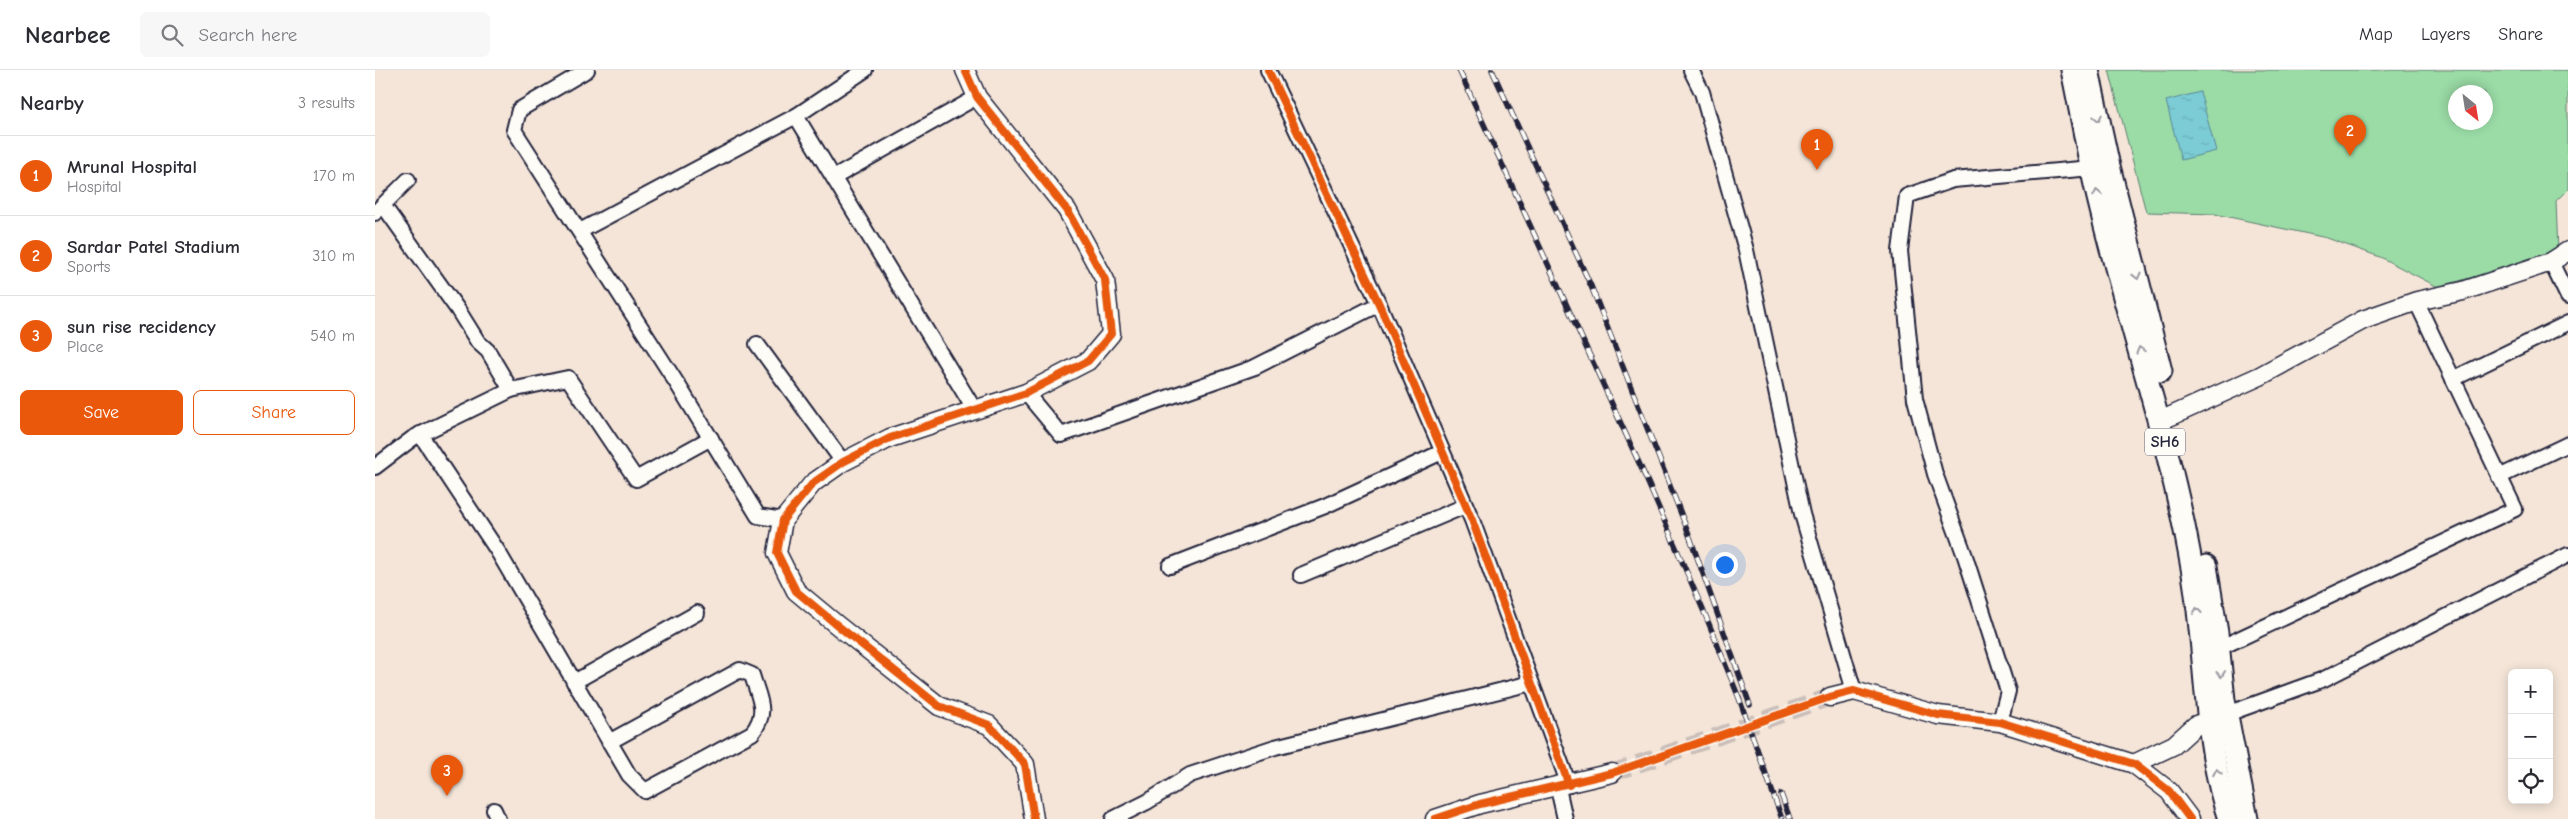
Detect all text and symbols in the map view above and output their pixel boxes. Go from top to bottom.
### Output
search box [140,12,490,57]
text: Nearbee [25,21,110,49]
icon: search [158,21,186,49]
text: Search here [198,24,297,46]
text: Map [2359,24,2393,45]
text: Layers [2421,24,2470,45]
text: Share [2498,24,2543,45]
north arrow [2448,85,2493,130]
text: Nearby [20,91,84,115]
text: 3 results [298,94,355,112]
one-way arrow [2092,113,2103,122]
pin: 2 [2334,115,2366,156]
pin: 1 [1801,129,1833,170]
text: Mrunal Hospital [67,156,197,178]
text: 1 [33,167,39,185]
text: 170 m [313,167,355,185]
text: Hospital [67,178,122,196]
one-way arrow [2093,189,2103,197]
text: Sardar Patel Stadium [67,236,240,258]
text: 2 [32,247,40,265]
text: 310 m [312,247,355,265]
text: Sports [67,258,110,276]
one-way arrow [2131,271,2141,279]
text: sun rise recidency [67,316,216,338]
text: 3 [32,327,40,345]
text: 540 m [310,327,355,345]
text: Place [67,338,103,356]
one-way arrow [2135,345,2146,354]
button: Save [20,390,183,435]
button: Share [193,390,355,435]
road number: SH6 [2145,428,2185,456]
your location [1712,552,1738,578]
one-way arrow [2192,606,2203,614]
map controls [2508,669,2553,804]
button: + [2508,669,2553,714]
one-way arrow [2215,670,2226,678]
button: − [2508,714,2553,759]
pin: 3 [431,755,463,796]
button: locate [2508,759,2553,804]
one-way arrow [2212,767,2222,776]

